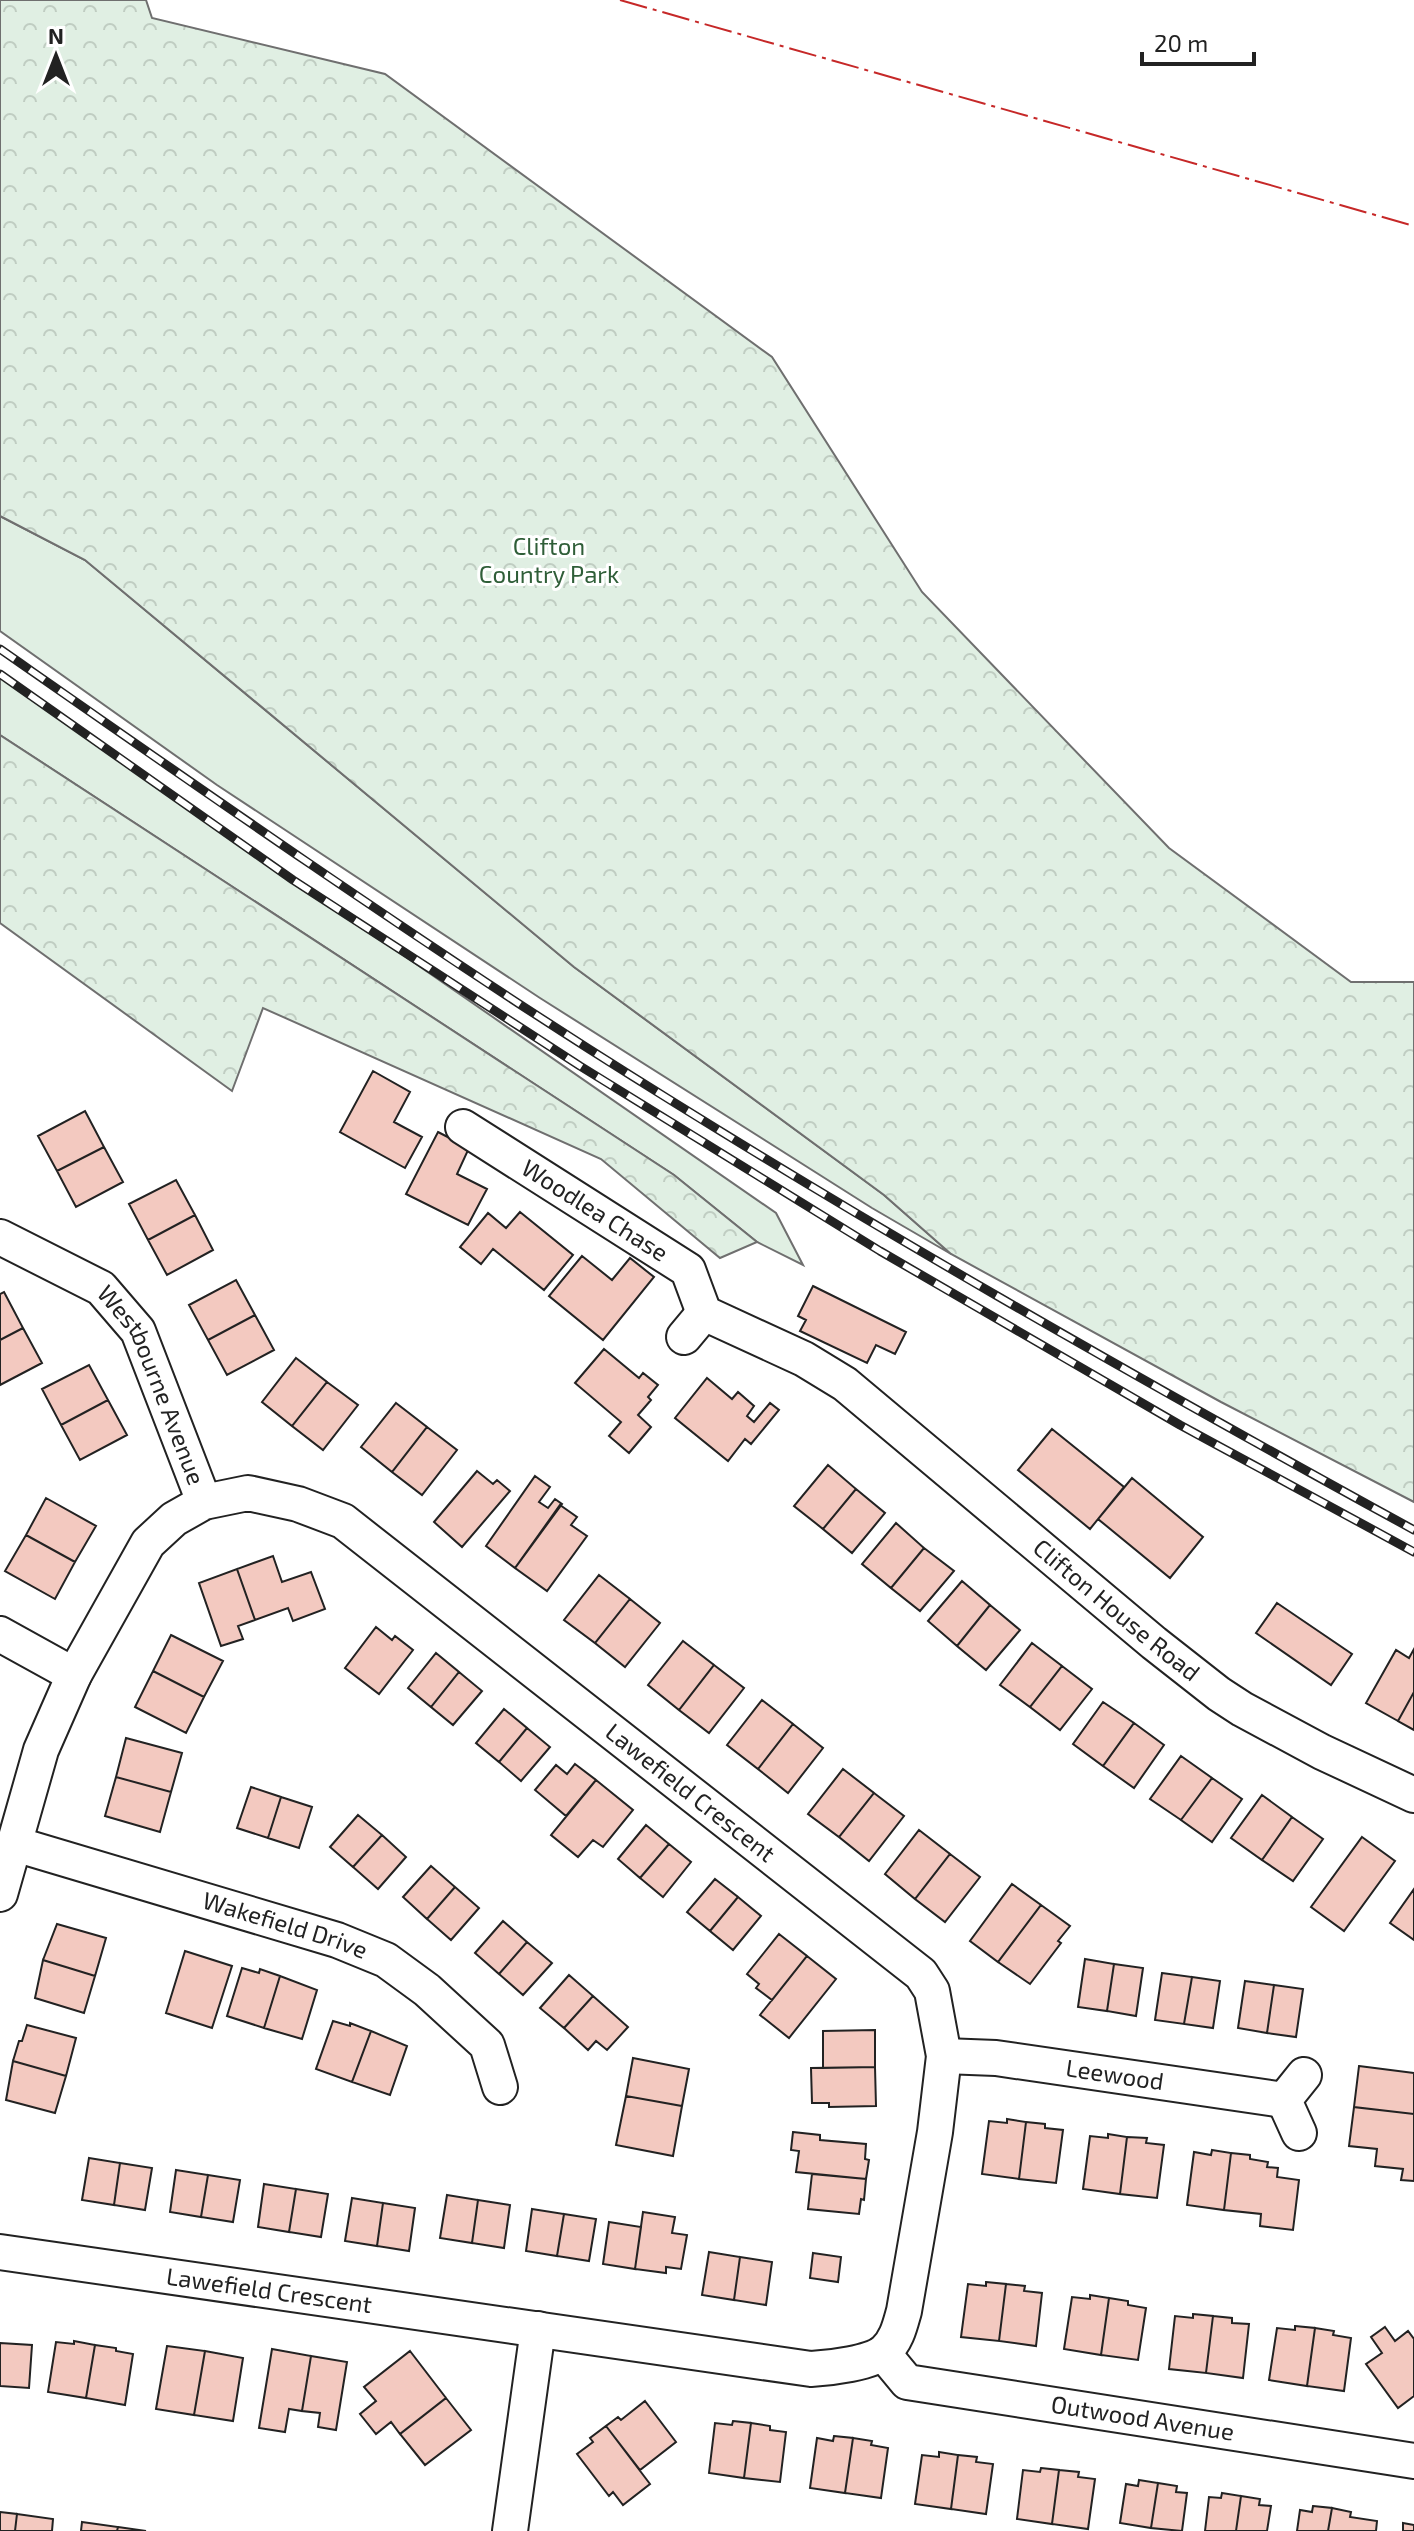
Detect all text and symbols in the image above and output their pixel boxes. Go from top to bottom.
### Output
north arrow [16,16,96,96]
scale bar [1142,16,1254,66]
text: N [48,22,64,48]
text: 20 m [1154,28,1208,57]
park label: Clifton Country Park [479,531,619,588]
street label: Woodlea Chase [517,1152,674,1267]
street label: Westbourne Avenue [92,1278,212,1488]
street label: Clifton House Road [1028,1532,1206,1686]
street label: Lawefield Crescent [600,1716,782,1867]
street label: Wakefield Drive [200,1885,372,1964]
street label: Leewood [1064,2052,1166,2095]
street label: Lawefield Crescent [165,2261,374,2318]
street label: Outwood Avenue [1049,2389,1236,2446]

